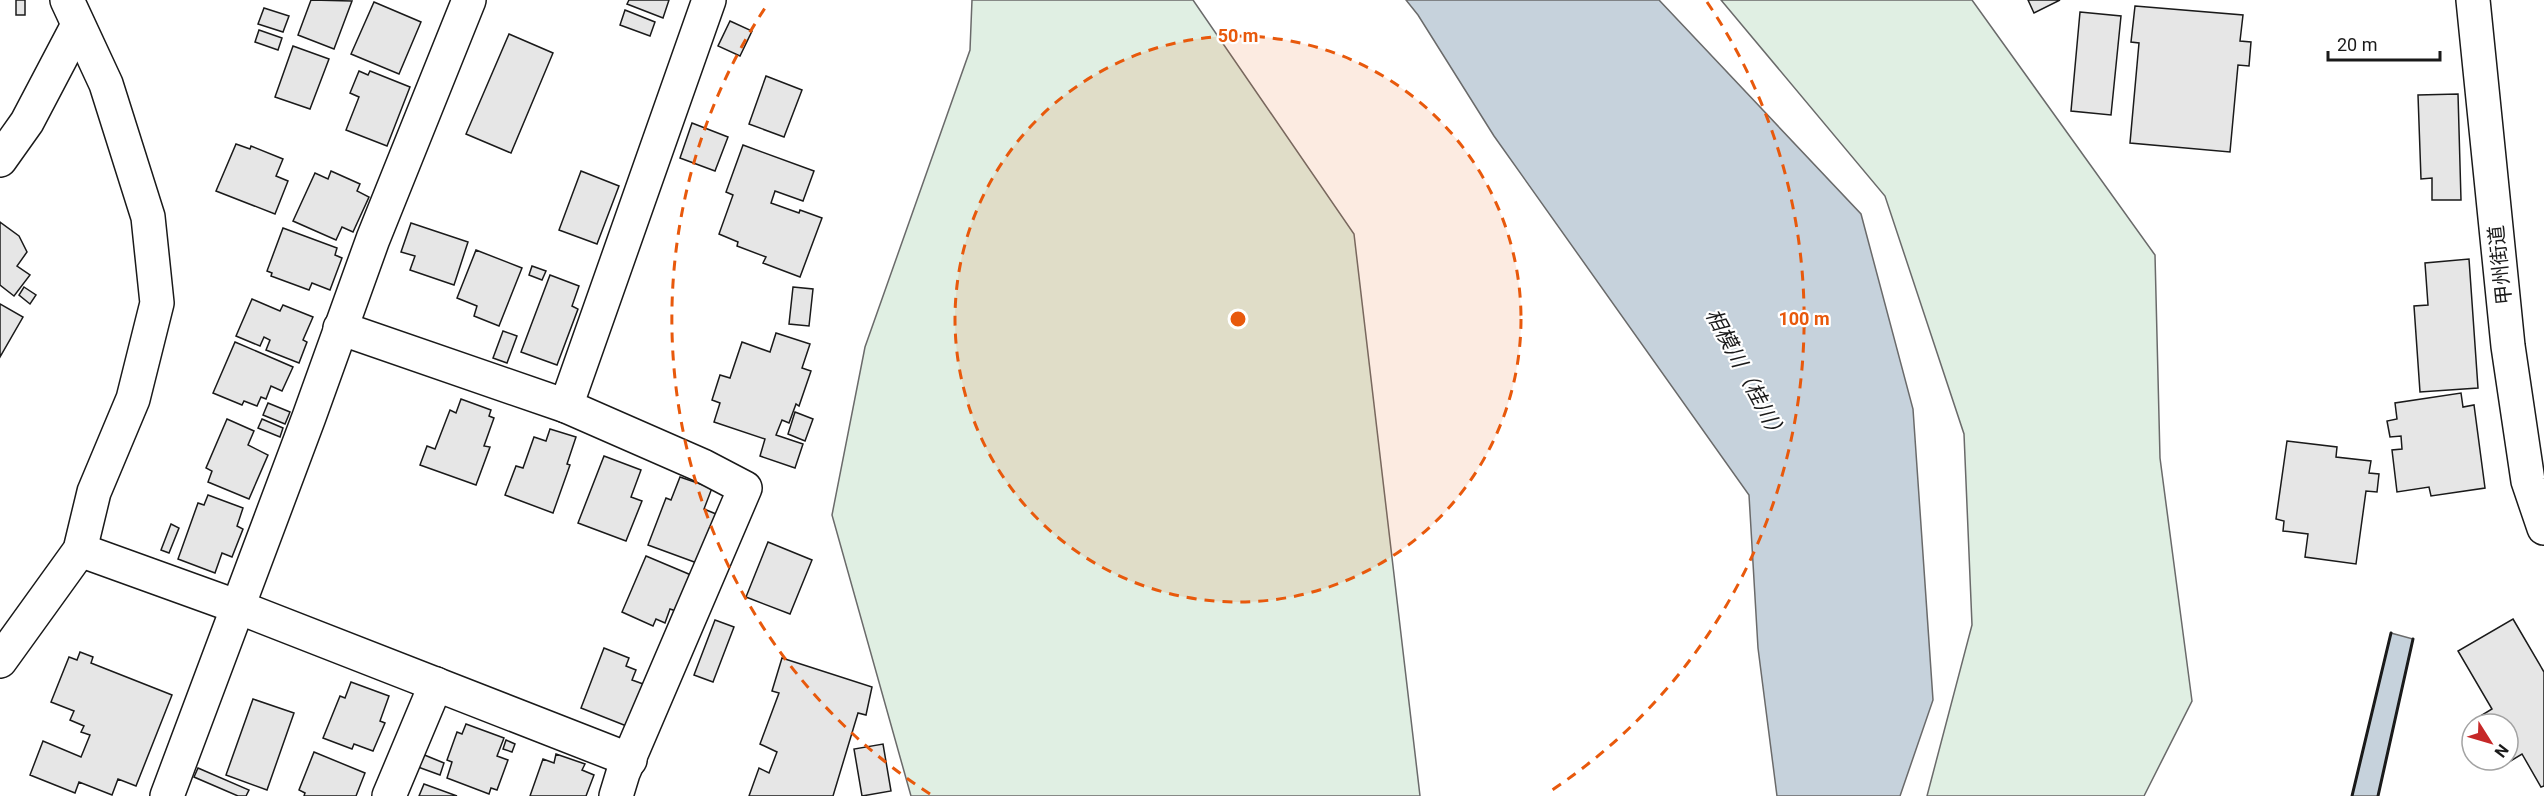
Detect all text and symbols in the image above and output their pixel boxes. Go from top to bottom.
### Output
scale bar [2328,24,2440,62]
text: 50 m [1218,25,1258,46]
text: 20 m [2337,34,2377,55]
street label: 甲州街道 [2484,224,2516,306]
water label: 相模川（桂川） [1701,304,1791,446]
text: 100 m [1778,308,1830,329]
centre of rings [1228,309,1248,329]
north arrow [2460,712,2520,772]
text: N [2491,740,2513,761]

